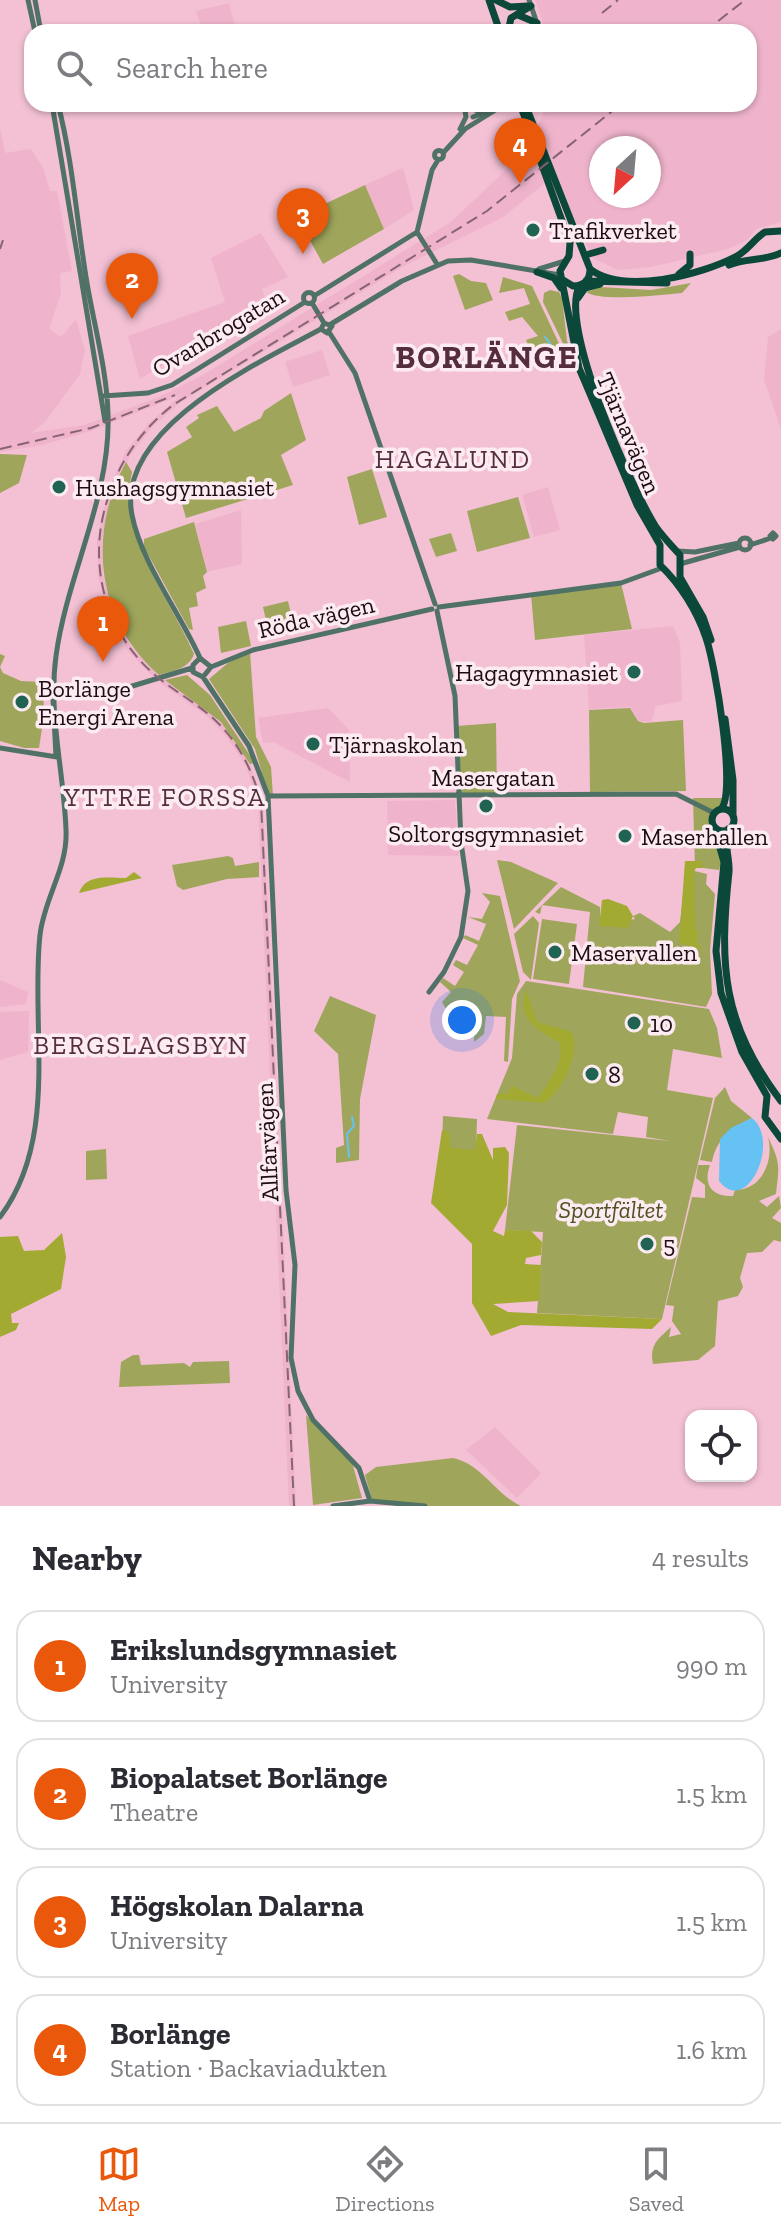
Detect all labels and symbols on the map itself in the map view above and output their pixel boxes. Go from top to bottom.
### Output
pin: 4 [494,118,546,184]
north arrow [589,136,661,208]
pin: 3 [277,188,329,254]
place label: Trafikverket [549,216,677,245]
marker: Trafikverket [524,221,542,239]
pin: 2 [106,253,158,319]
street label: Ovanbrogatan [147,281,290,383]
district label: BORLÄNGE [395,338,579,376]
street label: Tjärnavägen [590,368,668,498]
district label: HAGALUND [375,443,531,475]
place label: Hushagsgymnasiet [75,473,274,502]
marker: Hushagsgymnasiet [50,478,68,496]
street label: Röda vägen [255,589,377,644]
pin: 1 [77,596,129,662]
place label: Hagagymnasiet [455,658,618,687]
marker: Hagagymnasiet [625,663,643,681]
place label: Borlänge Energi Arena [38,674,174,731]
marker: Borlänge Energi Arena [13,693,31,711]
place label: Tjärnaskolan [329,730,464,759]
marker: Tjärnaskolan [304,735,322,753]
street label: Masergatan [431,763,555,792]
district label: YTTRE FORSSA [63,781,266,813]
marker: Soltorgsgymnasiet [477,797,495,815]
place label: Soltorgsgymnasiet [388,819,584,848]
place label: Maserhallen [641,822,768,851]
marker: Maserhallen [616,827,634,845]
place label: Maservallen [571,938,697,967]
marker: Maservallen [546,943,564,961]
your location [442,1000,482,1040]
place label: 10 [650,1009,673,1038]
marker: 10 [625,1014,643,1032]
district label: BERGSLAGSBYN [33,1029,249,1061]
place label: 8 [608,1060,621,1089]
marker: 8 [583,1065,601,1083]
street label: Allfarvägen [249,1081,285,1202]
park label: Sportfältet [559,1195,663,1224]
place label: 5 [663,1230,675,1259]
marker: 5 [638,1235,656,1253]

